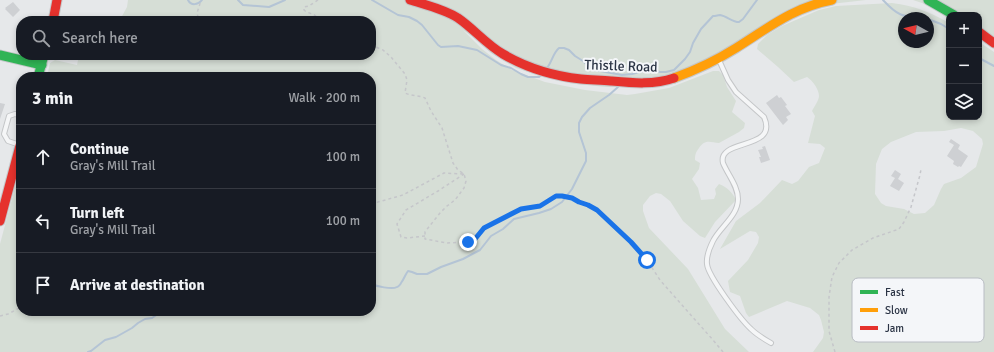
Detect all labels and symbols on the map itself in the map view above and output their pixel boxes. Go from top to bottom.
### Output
north arrow [898,12,934,48]
street label: Thistle Road [584,56,658,76]
route end [459,233,477,251]
route start [638,251,656,269]
legend [852,278,984,342]
text: Fast [885,286,905,299]
text: Slow [885,304,908,317]
text: Jam [885,322,904,335]

